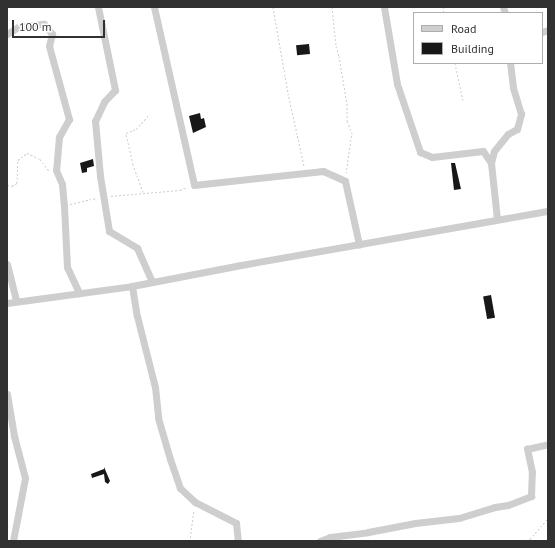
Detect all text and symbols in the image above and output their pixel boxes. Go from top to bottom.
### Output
scale bar [14,12,107,38]
legend [413,12,543,64]
text: 100 m [19,19,52,34]
text: Road [451,21,476,36]
text: Building [451,41,494,56]

